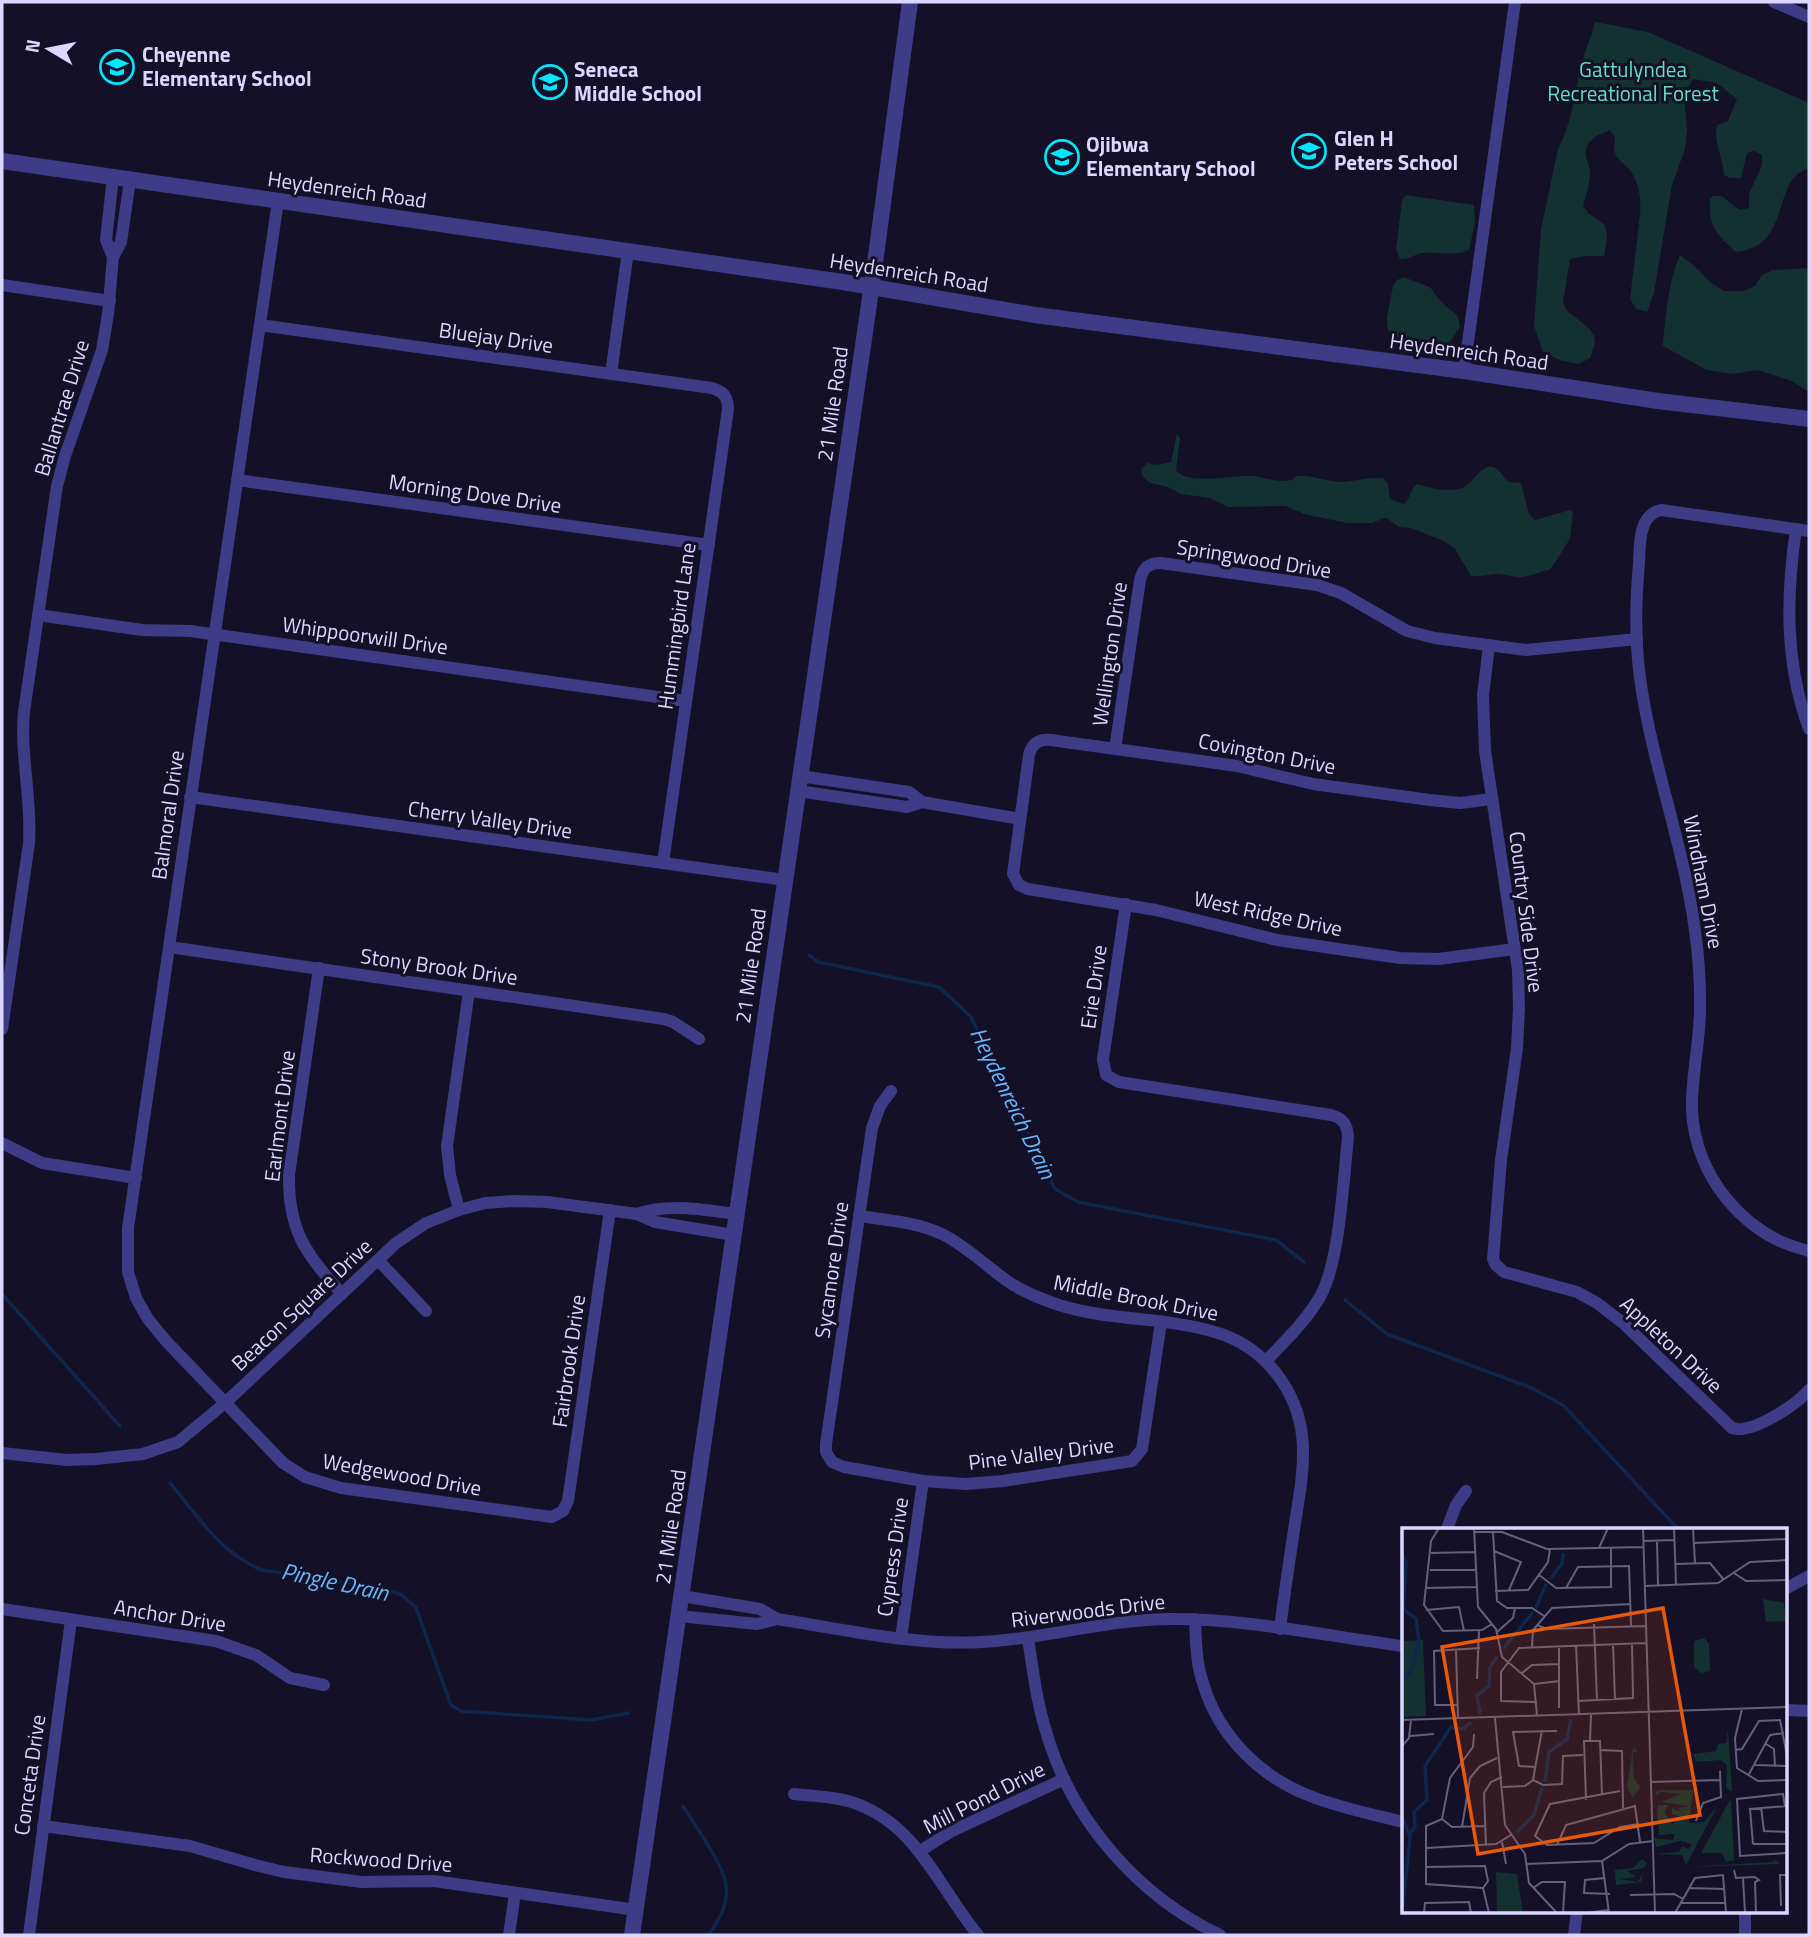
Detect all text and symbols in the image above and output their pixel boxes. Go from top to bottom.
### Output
north arrow [14,14,84,84]
text: N [16,37,47,55]
place label: Cheyenne Elementary School [142,38,312,94]
school or university icon: Cheyenne Elementary School [98,48,136,86]
place label: Seneca Middle School [574,53,702,109]
park label: Gattulyndea Recreational Forest [1547,53,1719,109]
school or university icon: Seneca Middle School [531,63,569,101]
place label: Glen H Peters School [1334,122,1458,178]
place label: Ojibwa Elementary School [1086,128,1256,184]
school or university icon: Glen H Peters School [1290,132,1328,170]
school or university icon: Ojibwa Elementary School [1043,138,1081,176]
street label: Heydenreich Road [266,162,429,216]
street label: Heydenreich Road [828,244,991,300]
street label: Bluejay Drive [437,313,555,361]
street label: Heydenreich Road [1388,324,1551,378]
street label: Ballantrae Drive [25,336,97,480]
street label: 21 Mile Road [808,344,856,463]
street label: Morning Dove Drive [387,465,564,521]
street label: Springwood Drive [1175,530,1334,586]
street label: Hummingbird Lane [648,540,704,711]
street label: Wellington Drive [1083,580,1135,728]
street label: Whippoorwill Drive [280,608,450,662]
street label: Covington Drive [1196,724,1339,782]
street label: Balmoral Drive [142,748,192,882]
street label: Cherry Valley Drive [406,792,574,846]
street label: Windham Drive [1675,812,1733,951]
street label: Country Side Drive [1501,829,1553,994]
street label: West Ridge Drive [1191,882,1345,944]
street label: 21 Mile Road [726,906,774,1025]
street label: Stony Brook Drive [359,939,520,993]
street label: Erie Drive [1071,943,1115,1031]
water label: Heydenreich Drain [962,1021,1066,1185]
street label: Earlmont Drive [255,1048,303,1183]
street label: Sycamore Drive [806,1199,856,1340]
street label: Beacon Square Drive [224,1230,379,1378]
street label: Middle Brook Drive [1051,1265,1221,1329]
street label: Appleton Drive [1613,1288,1730,1400]
street label: Fairbrook Drive [543,1292,593,1429]
street label: Pine Valley Drive [966,1428,1116,1478]
street label: Wedgewood Drive [320,1444,484,1504]
street label: 21 Mile Road [646,1467,694,1586]
street label: Cypress Drive [868,1495,916,1619]
inset map [1402,1528,1786,1912]
water label: Pingle Drain [278,1553,392,1610]
street label: Riverwoods Drive [1009,1585,1167,1635]
street label: Anchor Drive [112,1590,229,1640]
street label: Conceta Drive [5,1712,53,1837]
street label: Mill Pond Drive [917,1753,1050,1842]
street label: Rockwood Drive [309,1838,453,1880]

